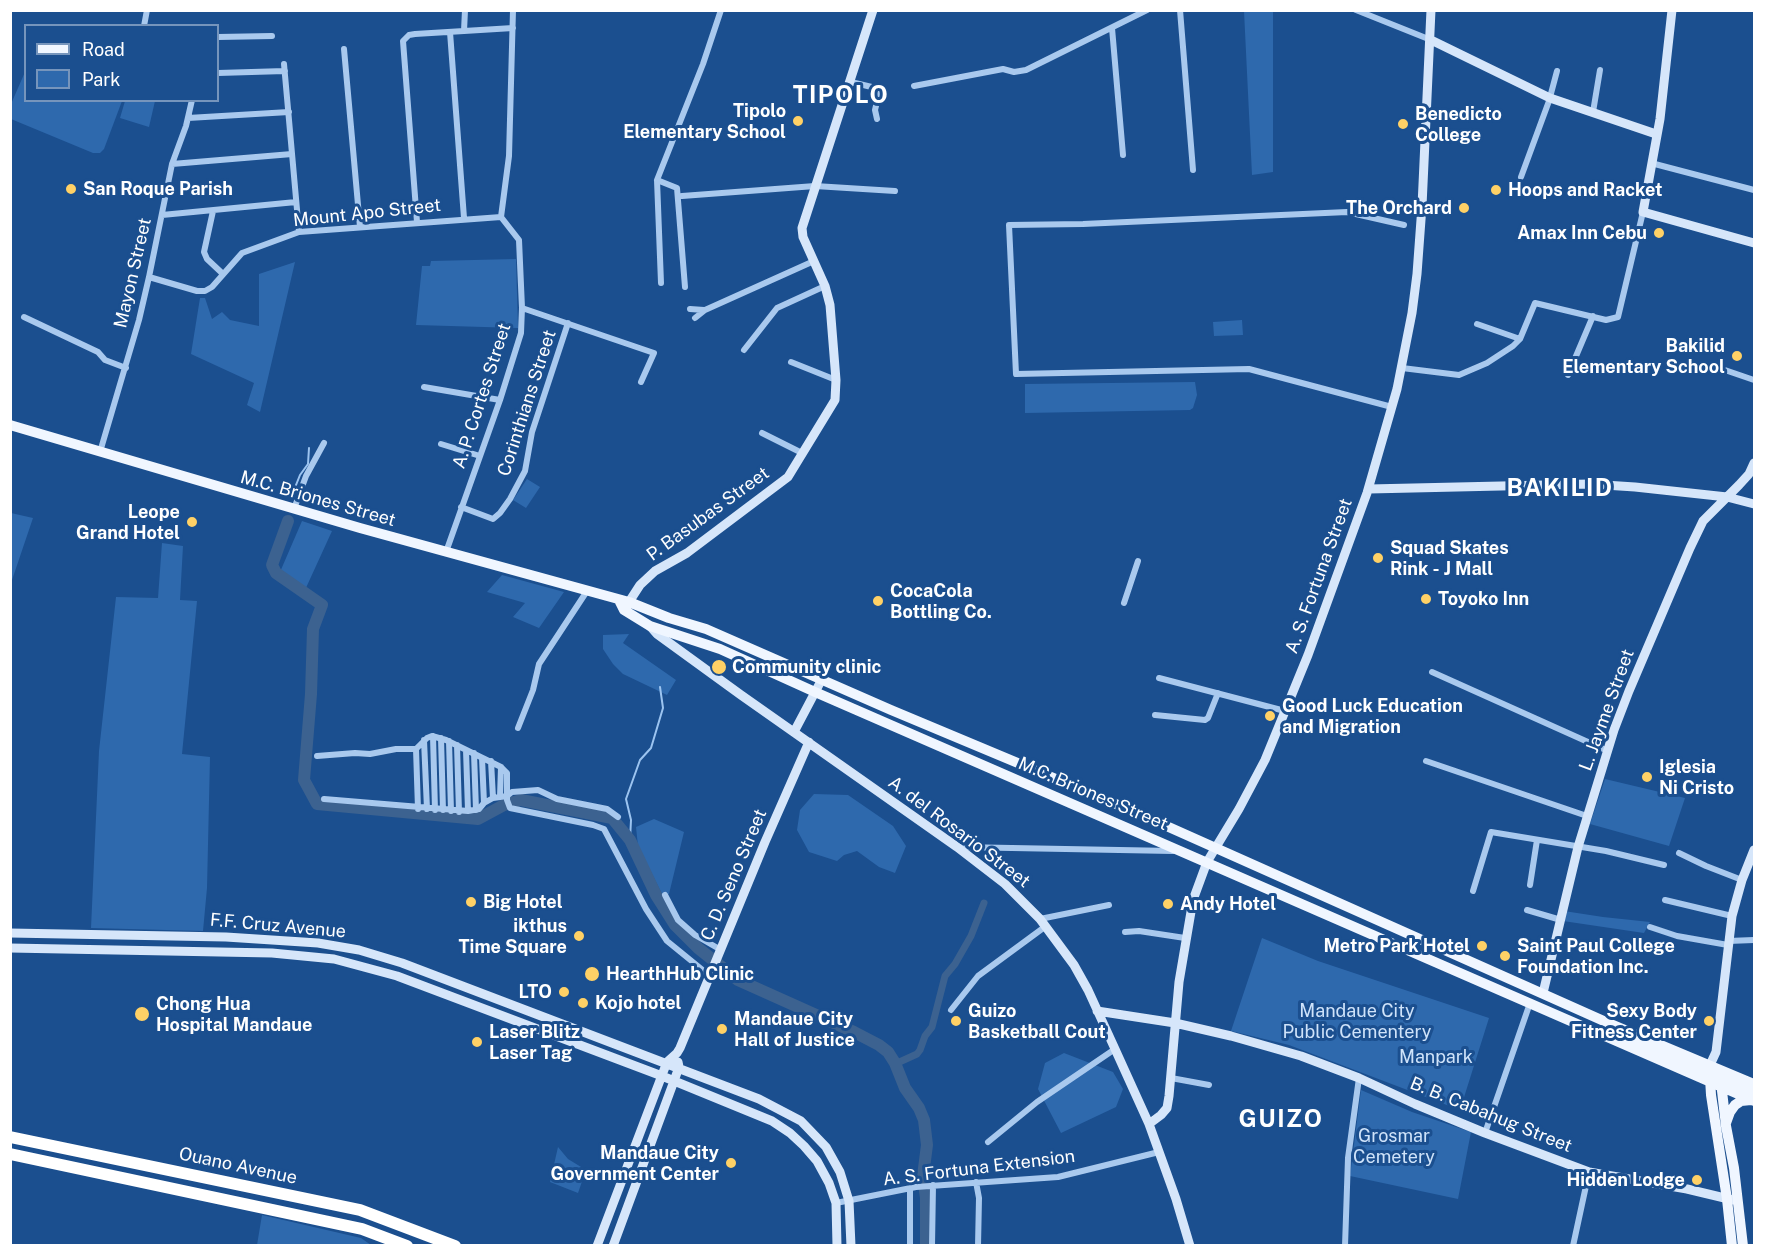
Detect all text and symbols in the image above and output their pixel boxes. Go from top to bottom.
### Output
legend [24,24,219,102]
text: Road [82,39,125,60]
text: Park [82,69,120,90]
district label: TIPOLO [793,82,889,110]
place label: Tipolo Elementary School [623,100,786,142]
place label: Benedicto College [1415,103,1502,146]
marker: Tipolo Elementary School [791,114,805,128]
marker: Benedicto College [1396,117,1410,131]
place label: San Roque Parish [83,178,233,200]
place label: Hoops and Racket [1508,179,1663,201]
marker: San Roque Parish [64,182,78,196]
marker: Hoops and Racket [1489,183,1503,197]
street label: Mount Apo Street [292,194,442,232]
place label: The Orchard [1346,197,1452,219]
marker: The Orchard [1457,201,1471,215]
street label: Mayon Street [110,216,156,330]
place label: Amax Inn Cebu [1517,222,1647,244]
marker: Amax Inn Cebu [1652,226,1666,240]
street label: A. P. Cortes Street [448,321,516,471]
street label: Corinthians Street [493,327,561,479]
place label: Bakilid Elementary School [1562,335,1725,378]
marker: Bakilid Elementary School [1730,349,1744,363]
street label: P. Basubas Street [643,462,773,566]
street label: M.C. Briones Street [238,467,398,531]
district label: BAKILID [1506,475,1614,503]
street label: A. S. Fortuna Street [1281,495,1357,657]
place label: Leope Grand Hotel [76,501,180,544]
marker: Leope Grand Hotel [185,515,199,529]
place label: Squad Skates Rink - J Mall [1390,537,1509,580]
marker: Squad Skates Rink - J Mall [1371,551,1385,565]
place label: CocaCola Bottling Co. [890,580,992,622]
place label: Toyoko Inn [1438,588,1529,610]
marker: Toyoko Inn [1419,592,1433,606]
marker: CocaCola Bottling Co. [871,594,885,608]
street label: L. Jayme Street [1575,646,1639,774]
place label: Community clinic [732,656,881,678]
marker: Community clinic [710,658,728,676]
place label: Good Luck Education and Migration [1282,695,1463,738]
marker: Good Luck Education and Migration [1263,709,1277,723]
street label: M.C. Briones Street [1015,753,1171,835]
place label: Iglesia Ni Cristo [1659,756,1734,798]
marker: Iglesia Ni Cristo [1640,770,1654,784]
street label: A. del Rosario Street [884,772,1034,892]
street label: C. D. Seno Street [696,806,772,944]
place label: Big Hotel [483,891,563,913]
place label: Andy Hotel [1180,893,1276,915]
marker: Big Hotel [464,895,478,909]
marker: Andy Hotel [1161,897,1175,911]
street label: F.F. Cruz Avenue [209,909,347,943]
place label: ikthus Time Square [459,915,567,958]
marker: ikthus Time Square [572,929,586,943]
place label: Metro Park Hotel [1324,935,1470,957]
place label: Saint Paul College Foundation Inc. [1517,935,1675,978]
marker: Metro Park Hotel [1475,939,1489,953]
marker: Saint Paul College Foundation Inc. [1498,949,1512,963]
place label: HearthHub Clinic [606,963,754,985]
marker: HearthHub Clinic [583,965,601,983]
place label: LTO [519,981,552,1003]
marker: LTO [557,985,571,999]
place label: Kojo hotel [595,992,682,1014]
place label: Chong Hua Hospital Mandaue [156,993,312,1036]
marker: Kojo hotel [576,996,590,1010]
place label: Guizo Basketball Cout [968,1000,1106,1042]
park label: Mandaue City Public Cementery [1283,1000,1431,1042]
place label: Sexy Body Fitness Center [1571,1000,1697,1042]
marker: Chong Hua Hospital Mandaue [133,1005,151,1023]
place label: Mandaue City Hall of Justice [734,1008,855,1050]
marker: Guizo Basketball Cout [949,1014,963,1028]
marker: Sexy Body Fitness Center [1702,1014,1716,1028]
place label: Laser Blitz Laser Tag [489,1021,580,1064]
marker: Mandaue City Hall of Justice [715,1022,729,1036]
marker: Laser Blitz Laser Tag [470,1035,484,1049]
park label: Manpark [1399,1046,1473,1068]
street label: B. B. Cabahug Street [1407,1073,1575,1157]
district label: GUIZO [1239,1106,1323,1134]
park label: Grosmar Cemetery [1353,1125,1435,1168]
place label: Mandaue City Government Center [551,1142,719,1184]
street label: Ouano Avenue [177,1143,299,1189]
street label: A. S. Fortuna Extension [882,1146,1076,1190]
marker: Mandaue City Government Center [724,1156,738,1170]
place label: Hidden Lodge [1566,1169,1685,1191]
marker: Hidden Lodge [1690,1173,1704,1187]

